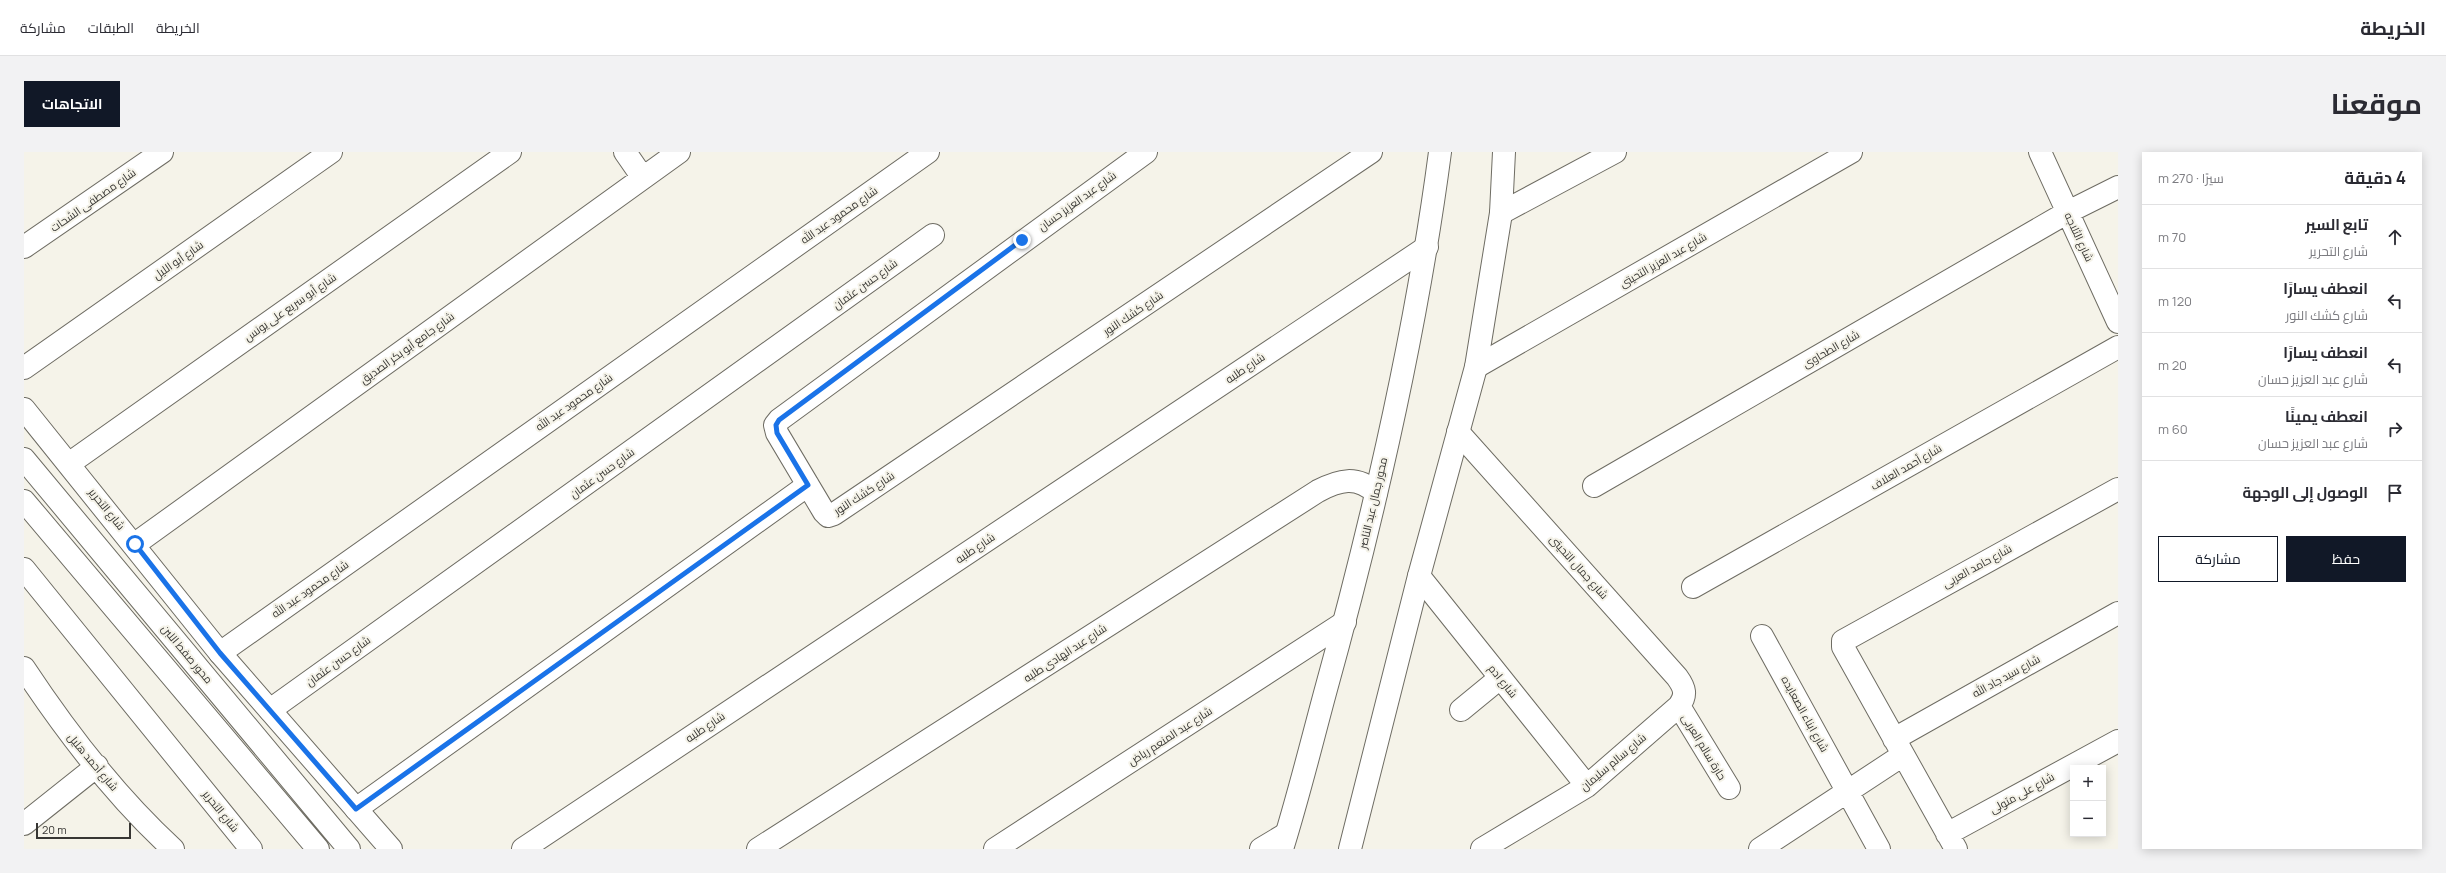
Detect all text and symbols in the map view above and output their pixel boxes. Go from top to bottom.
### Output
text: الخريطة [2360,15,2426,41]
text: مشاركة [20,18,66,37]
text: الطبقات [88,18,134,37]
text: الخريطة [156,18,200,37]
button: الاتجاهات [24,81,120,127]
text: موقعنا [2331,84,2422,122]
street label: شارع مصطفى الشحات [47,164,139,236]
text: 4 دقيقة [2344,166,2406,189]
street label: شارع عبد العزيز حسان [1035,167,1119,235]
text: سيرًا · 270 m [2158,169,2224,187]
street label: شارع محمود عبد الله [797,182,881,248]
street label: شارع الثلاجه [2061,210,2097,264]
text: تابع السير [2305,214,2368,235]
icon: ahead [2384,226,2406,248]
text: 70 m [2158,228,2186,246]
street label: شارع عبد العزيز التحيتى [1616,229,1710,291]
route end [1013,231,1031,249]
street label: شارع أبو الليل [150,237,206,283]
text: شارع التحرير [2309,242,2368,260]
street label: شارع حسن عثمان [829,255,901,313]
street label: شارع أبو سريع على يونس [241,269,339,345]
text: انعطف يسارًا [2283,278,2368,299]
street label: شارع كشك النور [1099,287,1166,340]
icon: left [2384,290,2406,312]
text: 120 m [2158,292,2192,310]
text: شارع كشك النور [2286,306,2368,324]
street label: شارع جامع أبو بكر الصديق [356,308,458,388]
street label: شارع الطحاوى [1800,326,1862,372]
text: انعطف يسارًا [2283,342,2368,363]
street label: شارع طلبه [1222,349,1268,387]
icon: left [2384,354,2406,376]
text: 20 m [2158,356,2187,374]
street label: شارع محمود عبد الله [532,369,616,435]
text: شارع عبد العزيز حسان [2258,370,2368,388]
text: انعطف يمينًا [2285,406,2368,427]
icon: right [2384,418,2406,440]
text: 60 m [2158,420,2188,438]
text: شارع عبد العزيز حسان [2258,434,2368,452]
street label: شارع أحمد العلاف [1867,440,1945,494]
street label: شارع حسن عثمان [566,444,638,502]
street label: محور جمال عبد الناصر [1354,456,1390,551]
street label: شارع كشك النور [830,467,898,519]
text: الوصول إلى الوجهة [2242,482,2368,503]
icon: arrive [2384,482,2406,504]
street label: شارع التحرير [84,484,129,533]
street label: شارع طلبه [952,529,998,567]
street label: شارع جمال التحيتى [1546,532,1612,602]
route start [126,535,144,553]
button: مشاركة [2158,536,2278,582]
button: حفظ [2286,536,2406,582]
street label: شارع حامد العربى [1939,540,2015,592]
street label: شارع محمود عبد الله [268,556,352,622]
street label: شارع عبد الهادى طلبه [1020,620,1110,686]
street label: محور صفط اللبن [158,621,216,686]
street label: شارع حسن عثمان [302,632,374,690]
street label: شارع سيد جاد الله [1969,651,2043,701]
street label: شارع ادم [1485,661,1521,701]
street label: شارع ابناء الصعايده [1777,673,1833,755]
street label: شارع عبد المنعم رياض [1125,703,1215,769]
street label: شارع طلبه [682,708,728,746]
street label: حارة سالم العربى [1678,711,1730,783]
street label: شارع أحمد هليل [64,730,122,794]
street label: شارع سالم سليمان [1576,730,1650,794]
map controls [2070,765,2106,837]
button: + [2070,765,2106,801]
street label: شارع على متولى [1987,769,2057,817]
street label: شارع التحرير [198,786,243,835]
button: − [2070,801,2106,837]
scale bar [36,821,131,840]
text: 20 m [42,822,67,837]

